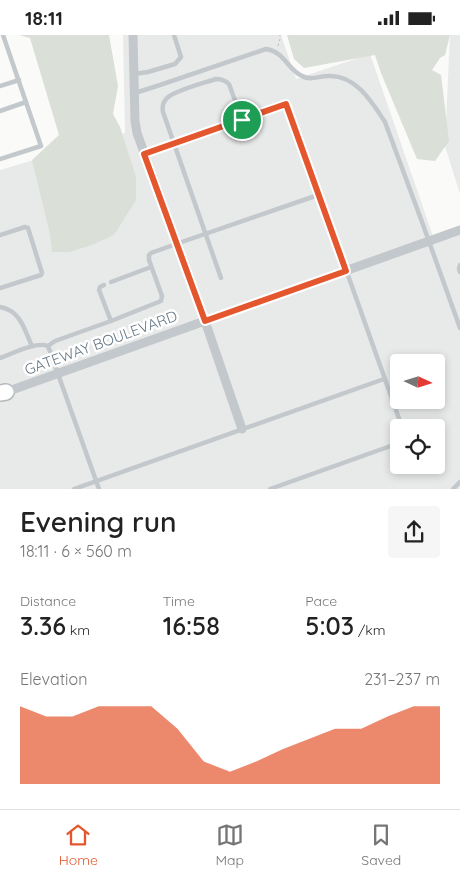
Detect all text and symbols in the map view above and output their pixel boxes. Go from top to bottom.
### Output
text: 18:11 [25,6,63,30]
pin [221,99,263,141]
icon: arrive [228,106,256,134]
street label: GATEWAY BOULEVARD [22,306,180,379]
north arrow [390,354,445,409]
map controls [390,354,445,474]
button: locate [390,419,445,474]
text: Evening run [20,504,177,539]
button: share [388,506,440,558]
text: 18:11 · 6 × 560 m [20,541,132,561]
text: Distance [20,592,76,610]
text: Time [163,592,195,610]
text: Pace [305,592,337,610]
text: 3.36 [20,610,66,641]
text: 16:58 [163,610,220,641]
text: 5:03 [305,610,354,641]
text: km [66,621,90,639]
text: /km [354,621,386,639]
text: Elevation [20,669,87,689]
text: 231–237 m [364,669,440,689]
tab: Home [59,821,98,869]
tab: Map [215,821,244,869]
tab: Saved [361,821,401,869]

